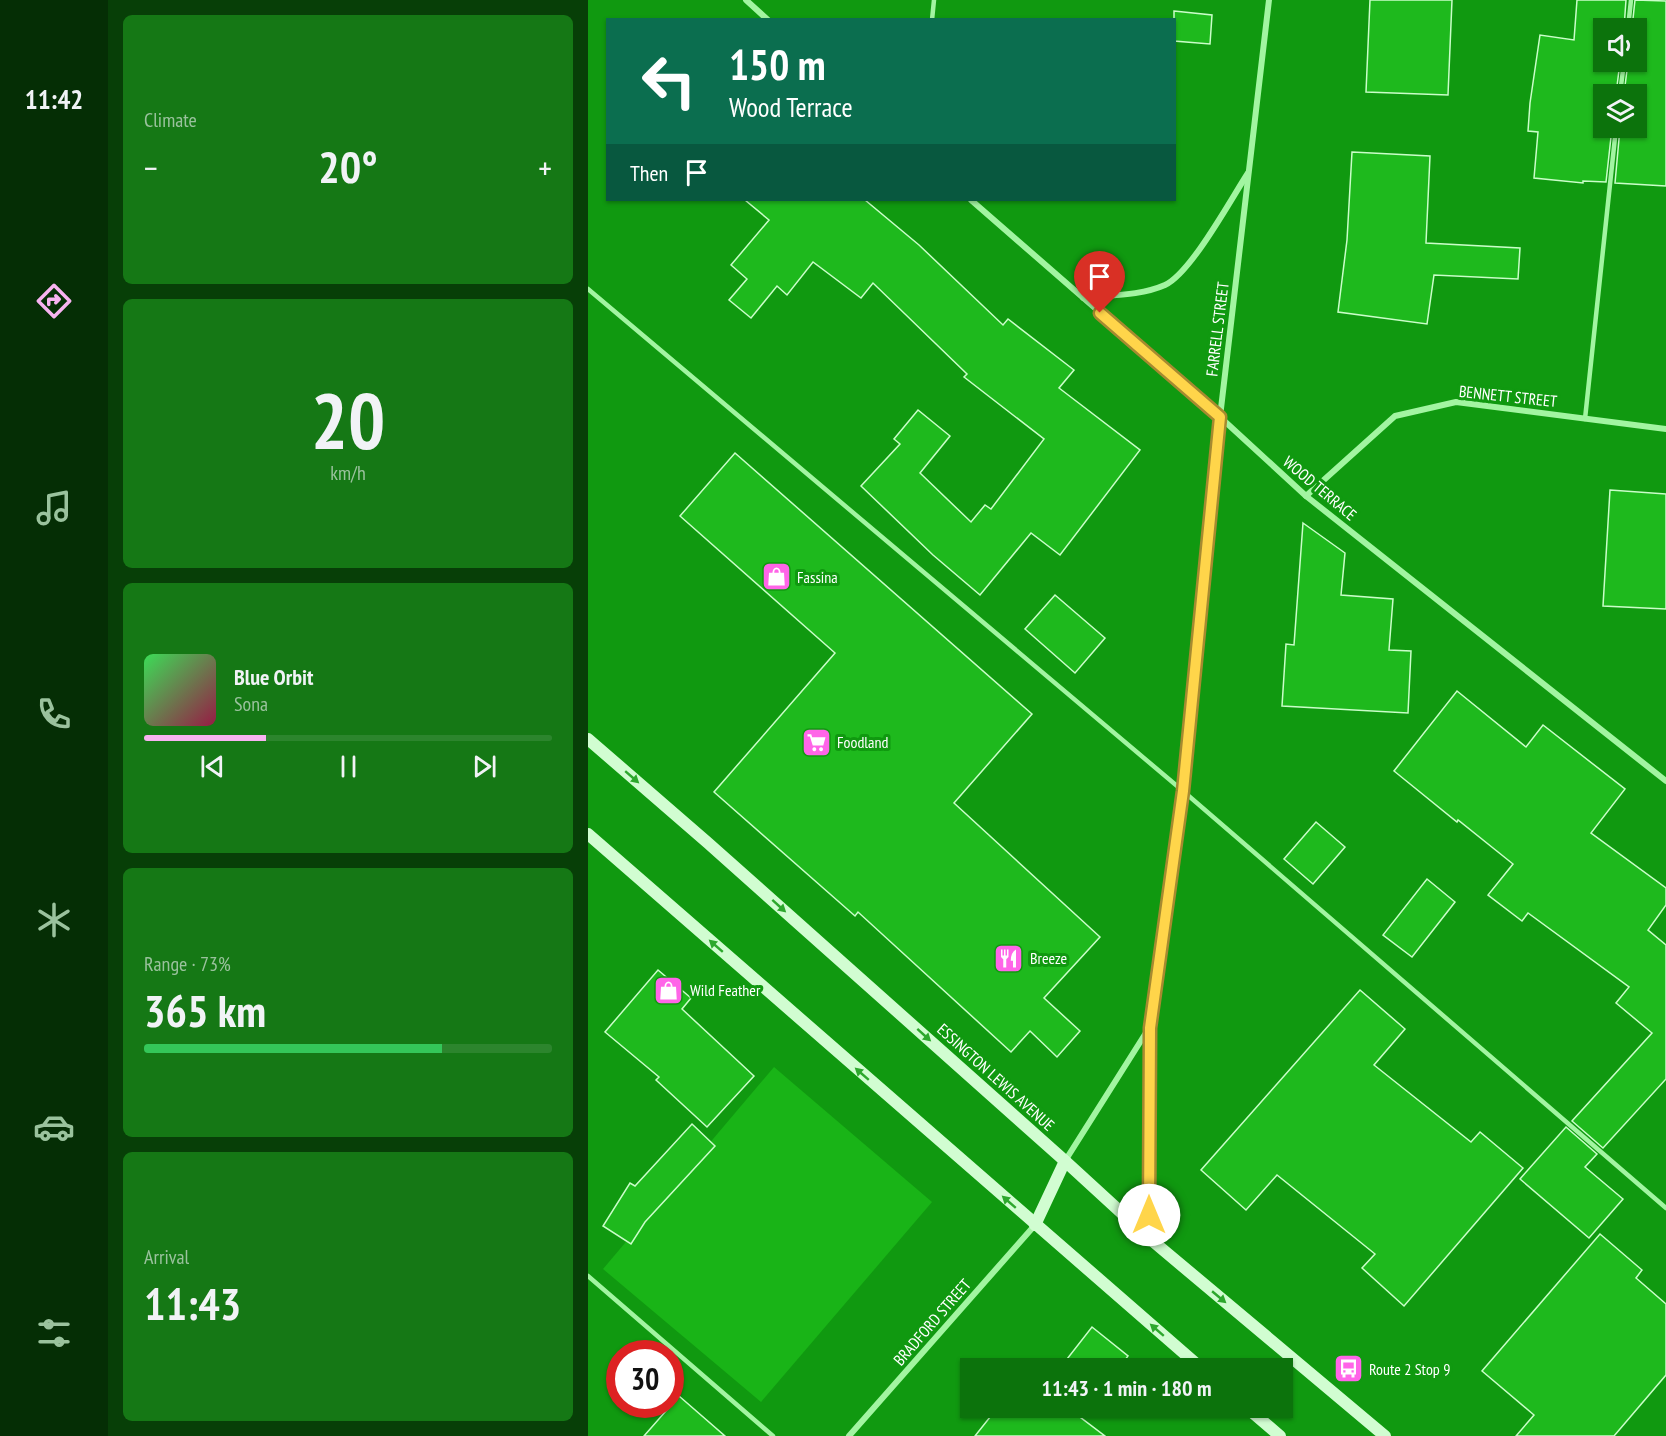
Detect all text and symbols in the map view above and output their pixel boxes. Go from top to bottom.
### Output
map controls [1593,18,1647,138]
button: sound [1593,18,1647,72]
text: 150 m [729,37,826,92]
icon: left [630,42,708,120]
text: 11:42 [25,82,83,116]
button: layers [1593,84,1647,138]
text: Wood Terrace [729,90,853,124]
text: Climate [144,107,197,133]
text: 20° [318,137,378,195]
text: − [144,146,158,189]
text: + [538,146,552,189]
icon: arrive [680,156,713,189]
text: Then [630,159,668,187]
pin [1074,251,1125,313]
icon: arrive [1083,260,1116,293]
icon: directions [33,280,75,322]
street label: FARRELL STREET [1201,281,1233,377]
text: 20 [311,370,385,471]
street label: BENNETT STREET [1458,381,1558,411]
street label: WOOD TERRACE [1279,451,1361,525]
text: km/h [330,460,366,486]
icon: music [33,487,75,529]
shop icon: Fassina [760,561,792,593]
place label: Fassina [797,567,838,587]
text: Blue Orbit [234,663,313,691]
text: Sona [234,691,268,717]
icon: phone [33,693,75,735]
supermarket icon: Foodland [800,726,832,758]
place label: Foodland [837,732,889,752]
icon: previous [196,750,229,783]
icon: pause [332,750,365,783]
icon: next [468,750,501,783]
one-way arrow [624,770,639,783]
icon: climate [33,899,75,941]
one-way arrow [771,899,786,912]
one-way arrow [708,939,723,953]
restaurant icon: Breeze [993,942,1025,974]
place label: Breeze [1030,948,1067,968]
text: Range · 73% [144,951,231,977]
shop icon: Wild Feather [653,974,685,1006]
place label: Wild Feather [690,980,761,1000]
text: 365 km [144,981,266,1039]
street label: ESSINGTON LEWIS AVENUE [933,1019,1059,1135]
one-way arrow [916,1028,931,1041]
one-way arrow [855,1067,870,1081]
icon: car [33,1106,75,1148]
position arrow [1117,1183,1181,1247]
one-way arrow [1002,1196,1017,1209]
text: Arrival [144,1244,189,1270]
text: 11:43 [144,1274,241,1332]
street label: BRADFORD STREET [889,1275,975,1369]
one-way arrow [1211,1290,1227,1303]
icon: filters [33,1312,75,1354]
one-way arrow [1150,1324,1165,1337]
speed limit sign: 30 [606,1340,684,1418]
bus stop icon: Route 2 Stop 9 [1332,1353,1364,1385]
place label: Route 2 Stop 9 [1369,1359,1450,1379]
text: 11:43 · 1 min · 180 m [1041,1374,1212,1402]

